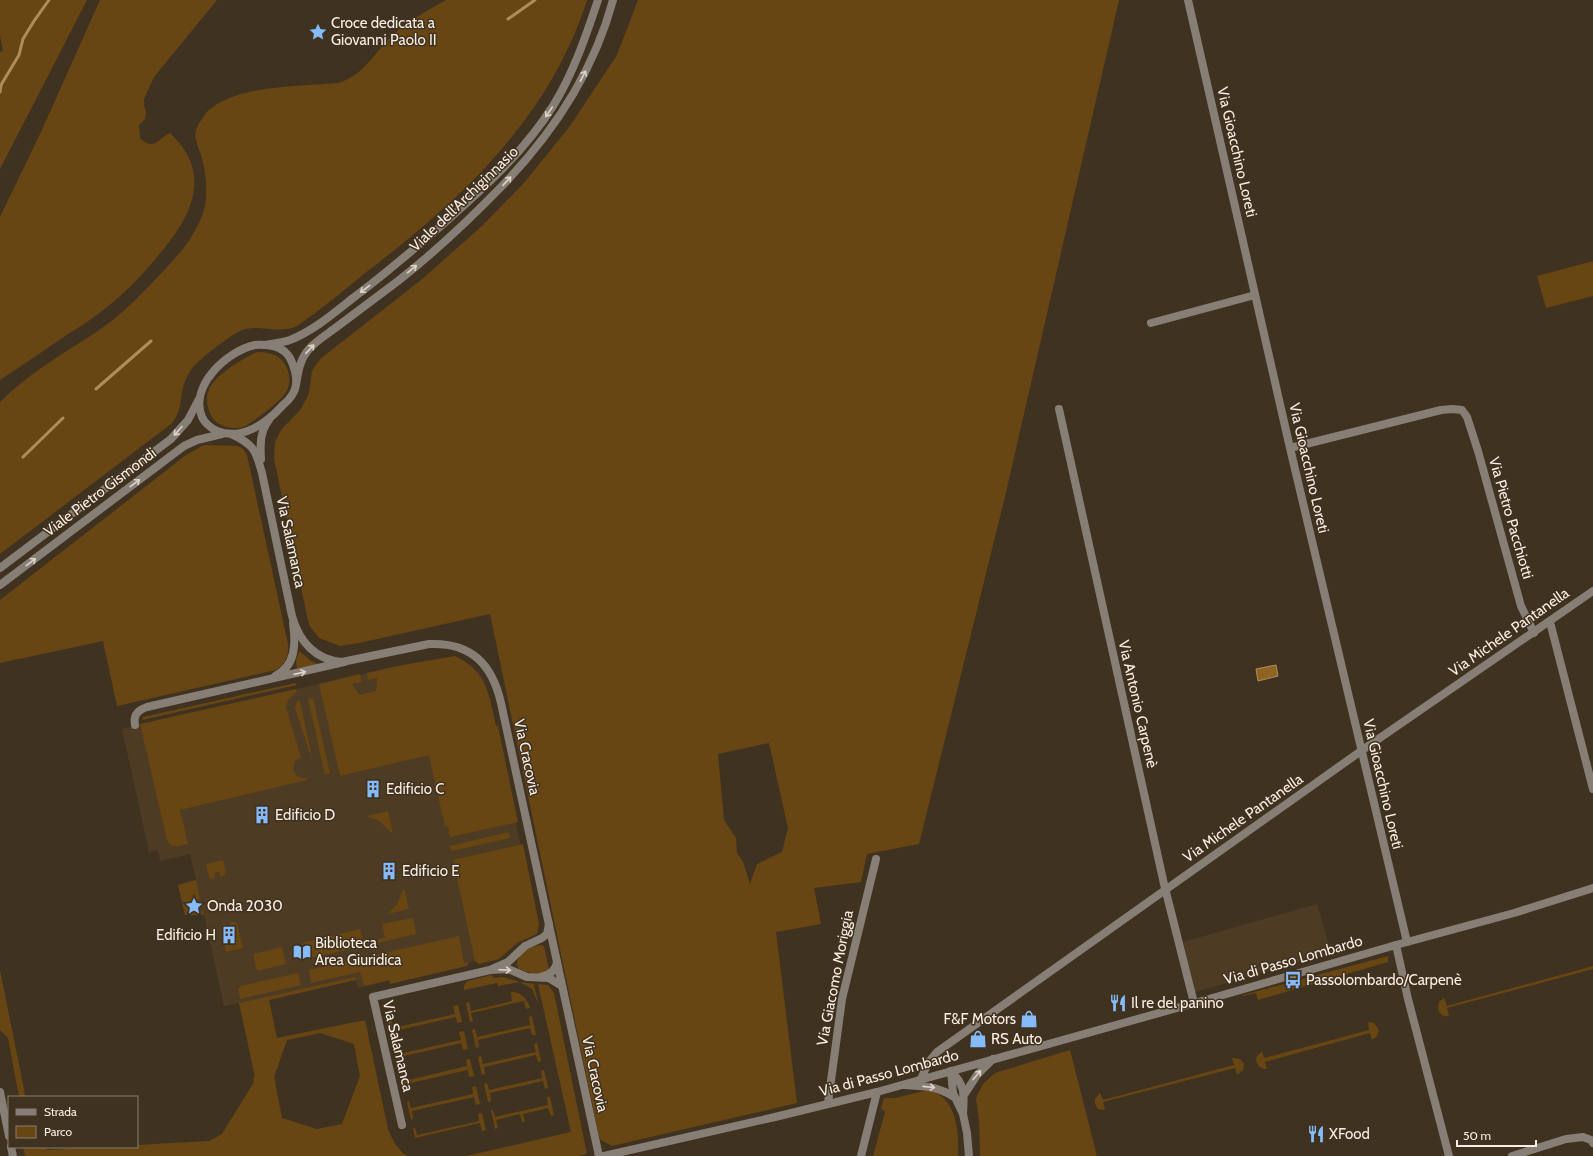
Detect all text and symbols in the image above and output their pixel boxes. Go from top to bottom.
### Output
place label: Croce dedicata a Giovanni Paolo II [331,14,437,49]
place icon: Croce dedicata a Giovanni Paolo II [308,22,328,42]
one-way arrow [580,70,587,82]
street label: Via Gioacchino Loreti [1213,85,1261,219]
one-way arrow [545,107,553,118]
street label: Viale dell'Archiginnasio [406,142,522,256]
one-way arrow [502,176,512,186]
one-way arrow [407,265,417,274]
one-way arrow [360,285,371,294]
one-way arrow [305,344,315,354]
street label: Via Gioacchino Loreti [1285,401,1333,535]
one-way arrow [174,426,183,436]
street label: Viale Pietro Gismondi [40,444,160,540]
street label: Via Pietro Pacchiotti [1485,455,1537,581]
one-way arrow [129,479,140,487]
street label: Via Salamanca [273,495,310,590]
one-way arrow [26,557,37,566]
street label: Via Michele Pantanella [1446,583,1573,680]
street label: Via Antonio Carpenè [1115,638,1162,770]
one-way arrow [293,668,306,676]
street label: Via Cracovia [510,717,544,797]
street label: Via Gioacchino Loreti [1359,717,1407,851]
street label: Via Michele Pantanella [1180,769,1307,866]
building icon: Edificio C [363,779,383,799]
place label: Edificio C [386,780,445,798]
building icon: Edificio D [252,805,272,825]
place label: Edificio D [275,806,335,824]
building icon: Edificio E [379,861,399,881]
place label: Edificio E [402,862,460,880]
place icon: Onda 2030 [184,896,204,916]
place label: Onda 2030 [207,897,283,915]
street label: Via Giacomo Moriggia [813,908,857,1047]
building icon: Edificio H [219,925,239,945]
place label: Edificio H [156,926,216,944]
street label: Via di Passo Lombardo [1222,932,1364,988]
place label: Biblioteca Area Giuridica [315,934,402,969]
library icon: Biblioteca Area Giuridica [292,942,312,962]
one-way arrow [498,966,511,973]
bus stop icon: Passolombardo/Carpenè [1283,970,1303,990]
place label: Passolombardo/Carpenè [1306,971,1462,989]
restaurant icon: Il re del panino [1108,993,1128,1013]
place label: Il re del panino [1131,994,1224,1012]
street label: Via Salamanca [379,999,417,1094]
shop icon: F&F Motors [1019,1009,1039,1029]
place label: F&F Motors [944,1010,1016,1028]
shop icon: RS Auto [968,1029,988,1049]
place label: RS Auto [991,1030,1042,1048]
street label: Via Cracovia [578,1034,612,1114]
street label: Via di Passo Lombardo [817,1046,961,1100]
one-way arrow [972,1070,981,1081]
one-way arrow [922,1083,935,1090]
legend [8,1096,138,1148]
text: Strada [44,1104,77,1119]
scale bar [1457,1122,1536,1148]
text: Parco [44,1124,72,1139]
restaurant icon: XFood [1306,1124,1326,1144]
place label: XFood [1329,1125,1370,1143]
text: 50 m [1463,1128,1491,1143]

